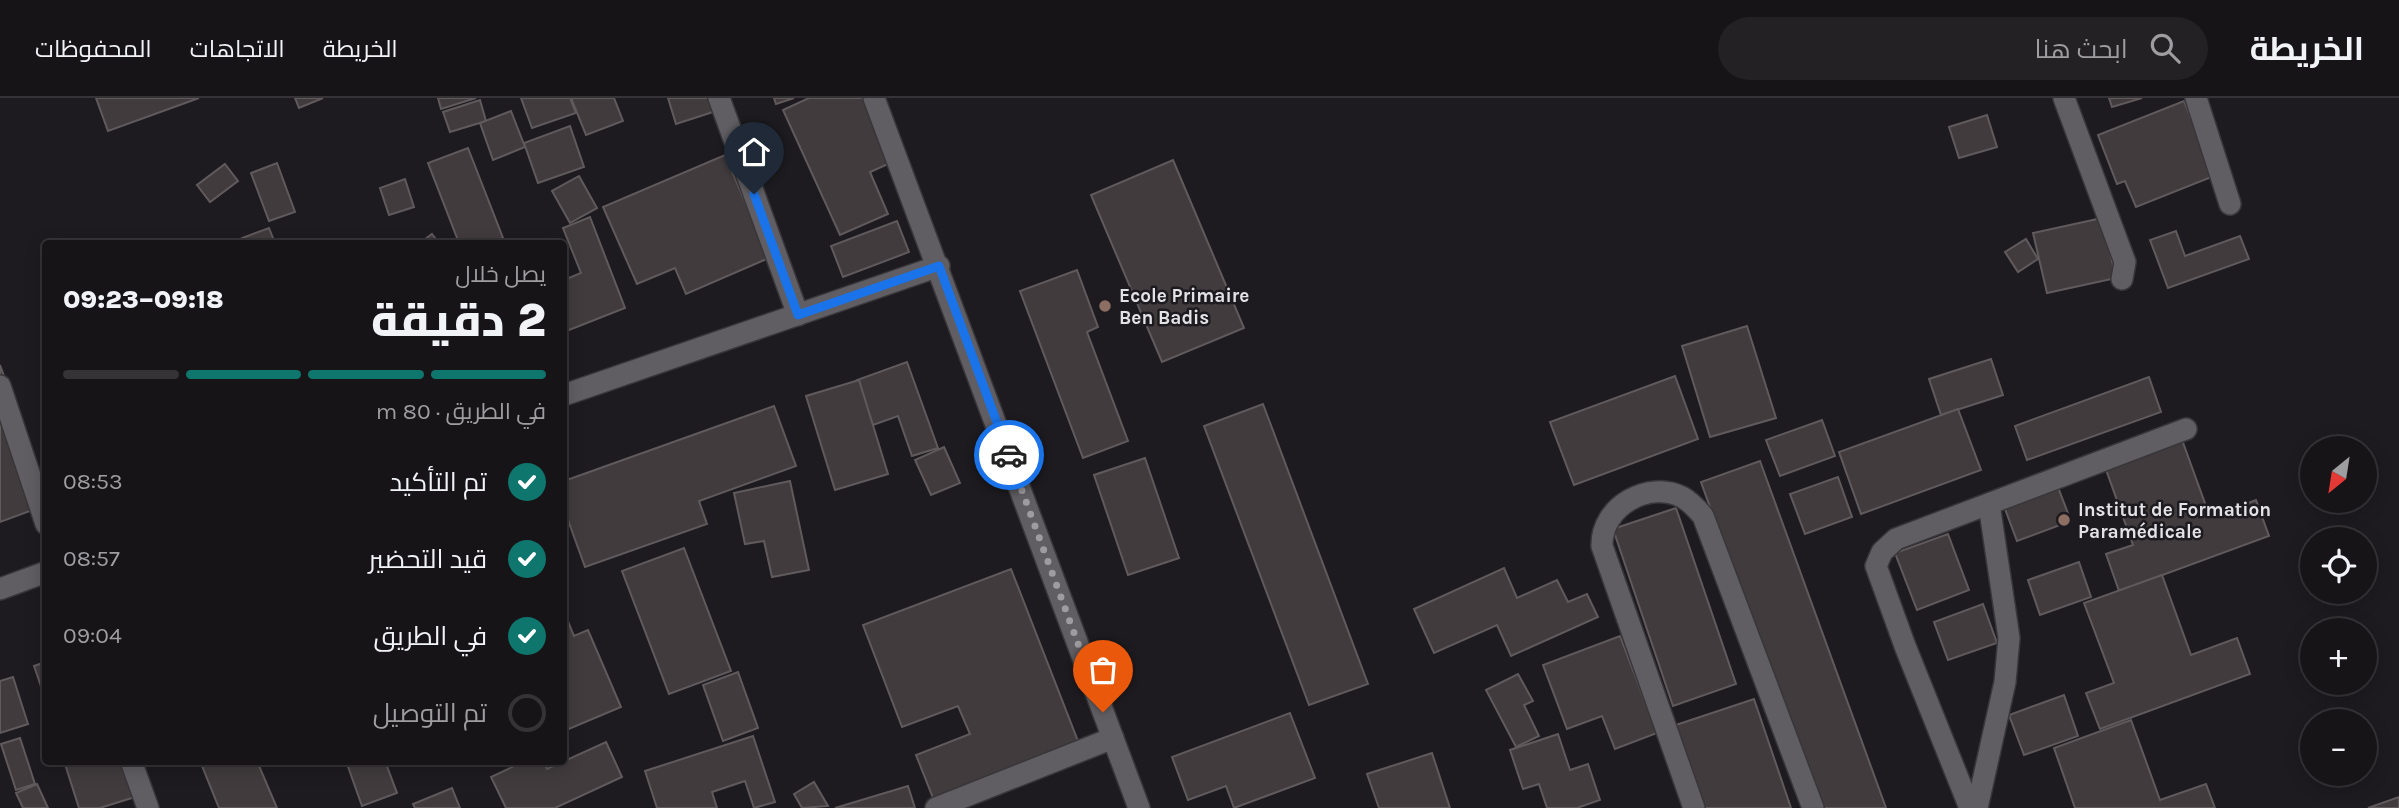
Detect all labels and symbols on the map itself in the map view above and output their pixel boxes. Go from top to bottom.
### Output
pin [724,122,784,194]
place label: Ecole Primaire Ben Badis [1119,285,1249,329]
marker: Ecole Primaire Ben Badis [1097,298,1113,314]
courier [974,420,1044,490]
north arrow [2300,436,2376,513]
place label: Institut de Formation Paramédicale [2078,499,2271,543]
marker: Institut de Formation Paramédicale [2056,512,2072,528]
pin [1073,640,1133,712]

